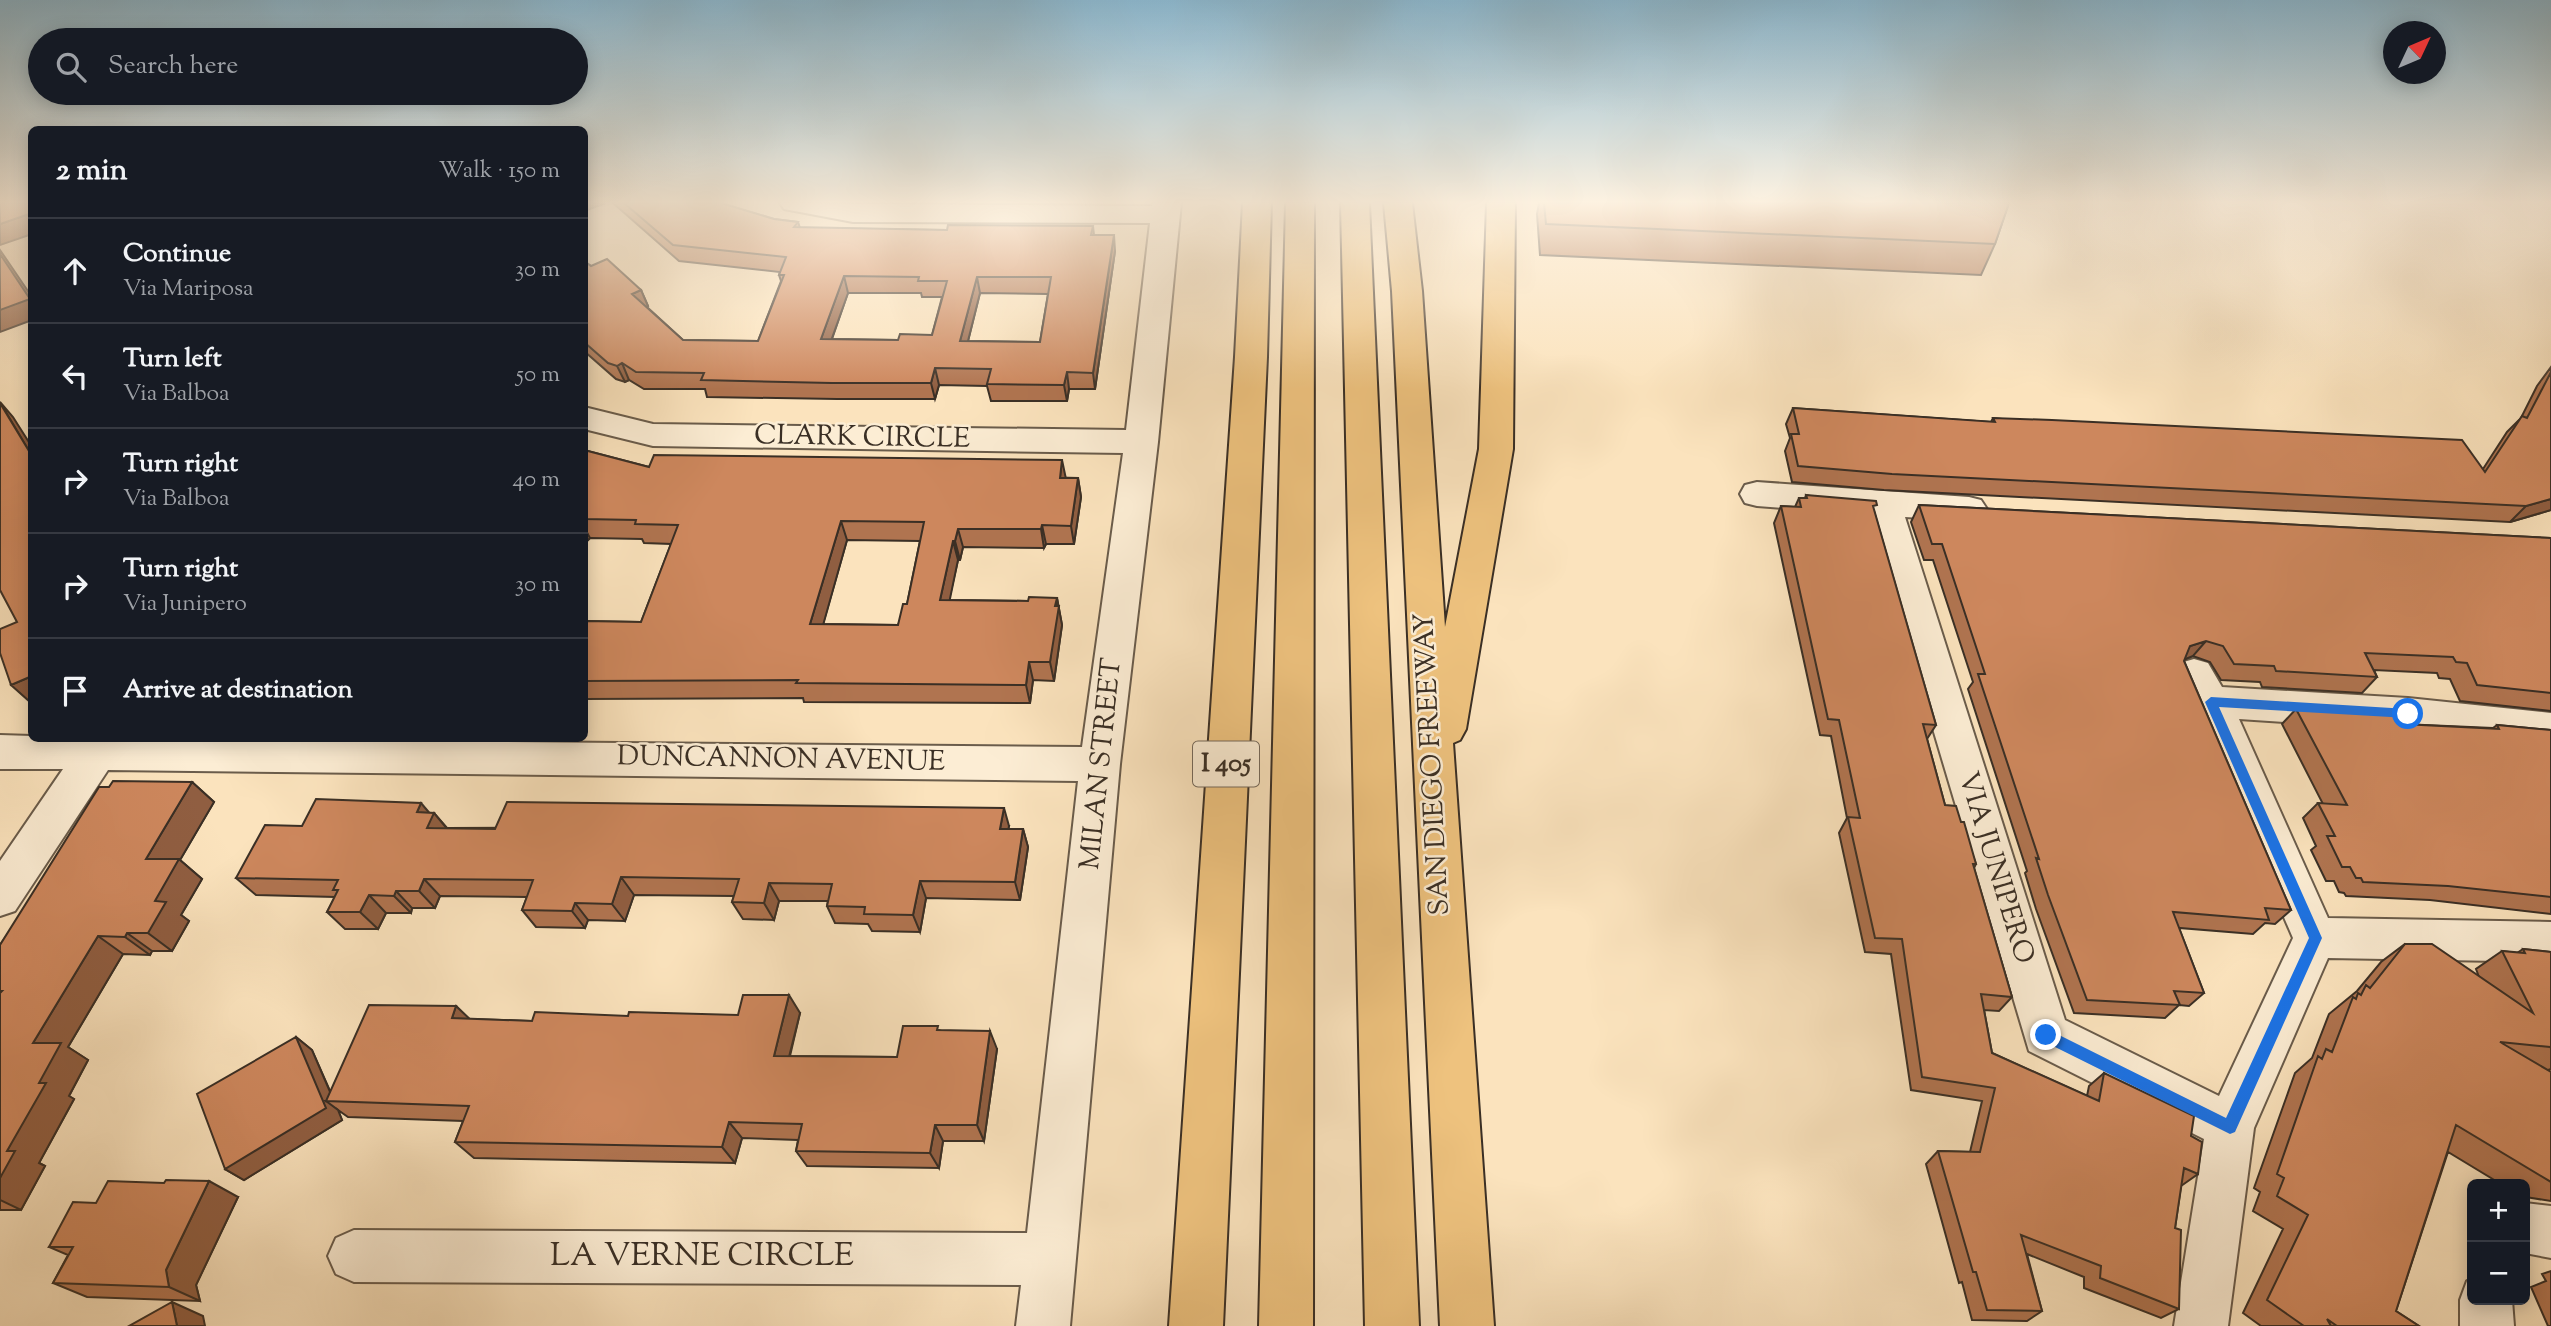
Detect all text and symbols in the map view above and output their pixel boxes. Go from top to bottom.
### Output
north arrow [2383,21,2446,84]
search box [28,28,588,105]
icon: search [52,48,90,86]
text: Search here [108,48,238,85]
text: 2 min [56,150,128,193]
text: Walk · 150 m [439,155,560,188]
text: Continue [123,236,231,273]
icon: ahead [56,252,94,290]
text: 30 m [515,254,560,287]
text: Via Mariposa [123,273,254,306]
text: Turn left [123,341,222,378]
icon: left [56,357,94,395]
text: 50 m [516,359,560,392]
text: Via Balboa [123,378,230,411]
street label: CLARK CIRCLE [754,416,970,460]
text: Turn right [123,446,238,483]
icon: right [56,462,94,500]
text: 40 m [513,464,560,497]
text: Via Balboa [123,483,230,516]
text: Turn right [123,551,238,588]
icon: right [56,567,94,605]
text: 30 m [515,569,560,602]
text: Via Junipero [123,588,247,621]
street label: SAN DIEGO FREEWAY [1405,612,1461,916]
street label: MILAN STREET [1071,656,1133,872]
icon: arrive [56,672,94,710]
text: Arrive at destination [123,672,353,709]
route start [2392,698,2423,729]
street label: DUNCANNON AVENUE [617,737,946,783]
road number: I 405 [1193,742,1259,786]
street label: VIA JUNIPERO [1947,767,2043,969]
route end [2030,1019,2061,1050]
map controls [2467,1179,2530,1305]
button: + [2467,1179,2530,1242]
street label: LA VERNE CIRCLE [550,1233,854,1281]
button: − [2467,1242,2530,1305]

